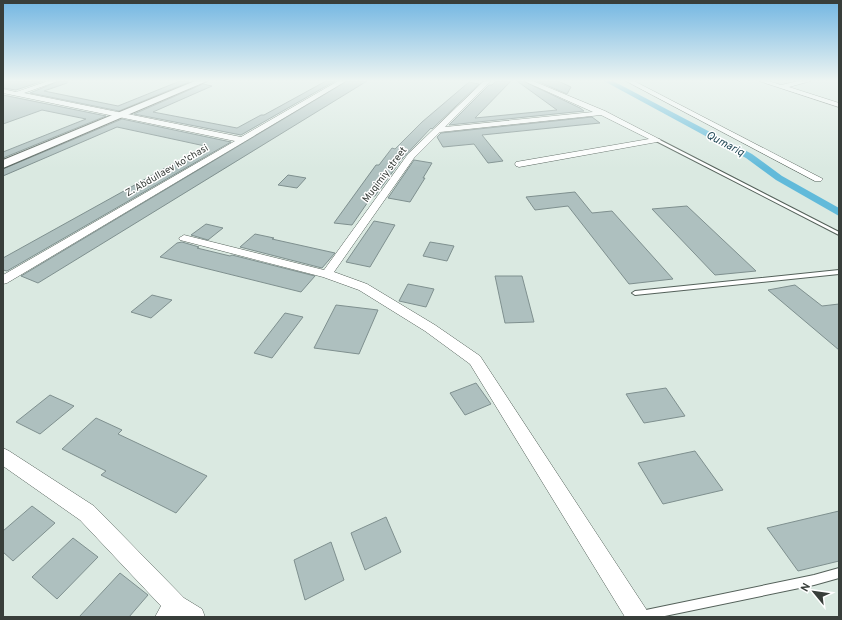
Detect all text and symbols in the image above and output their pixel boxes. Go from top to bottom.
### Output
water label: Qumariq [704,128,747,160]
street label: Z. Abdullaev ko'chasi [123,142,211,200]
street label: Muqimiy street [360,144,410,206]
north arrow [794,572,834,612]
text: N [798,581,814,594]

